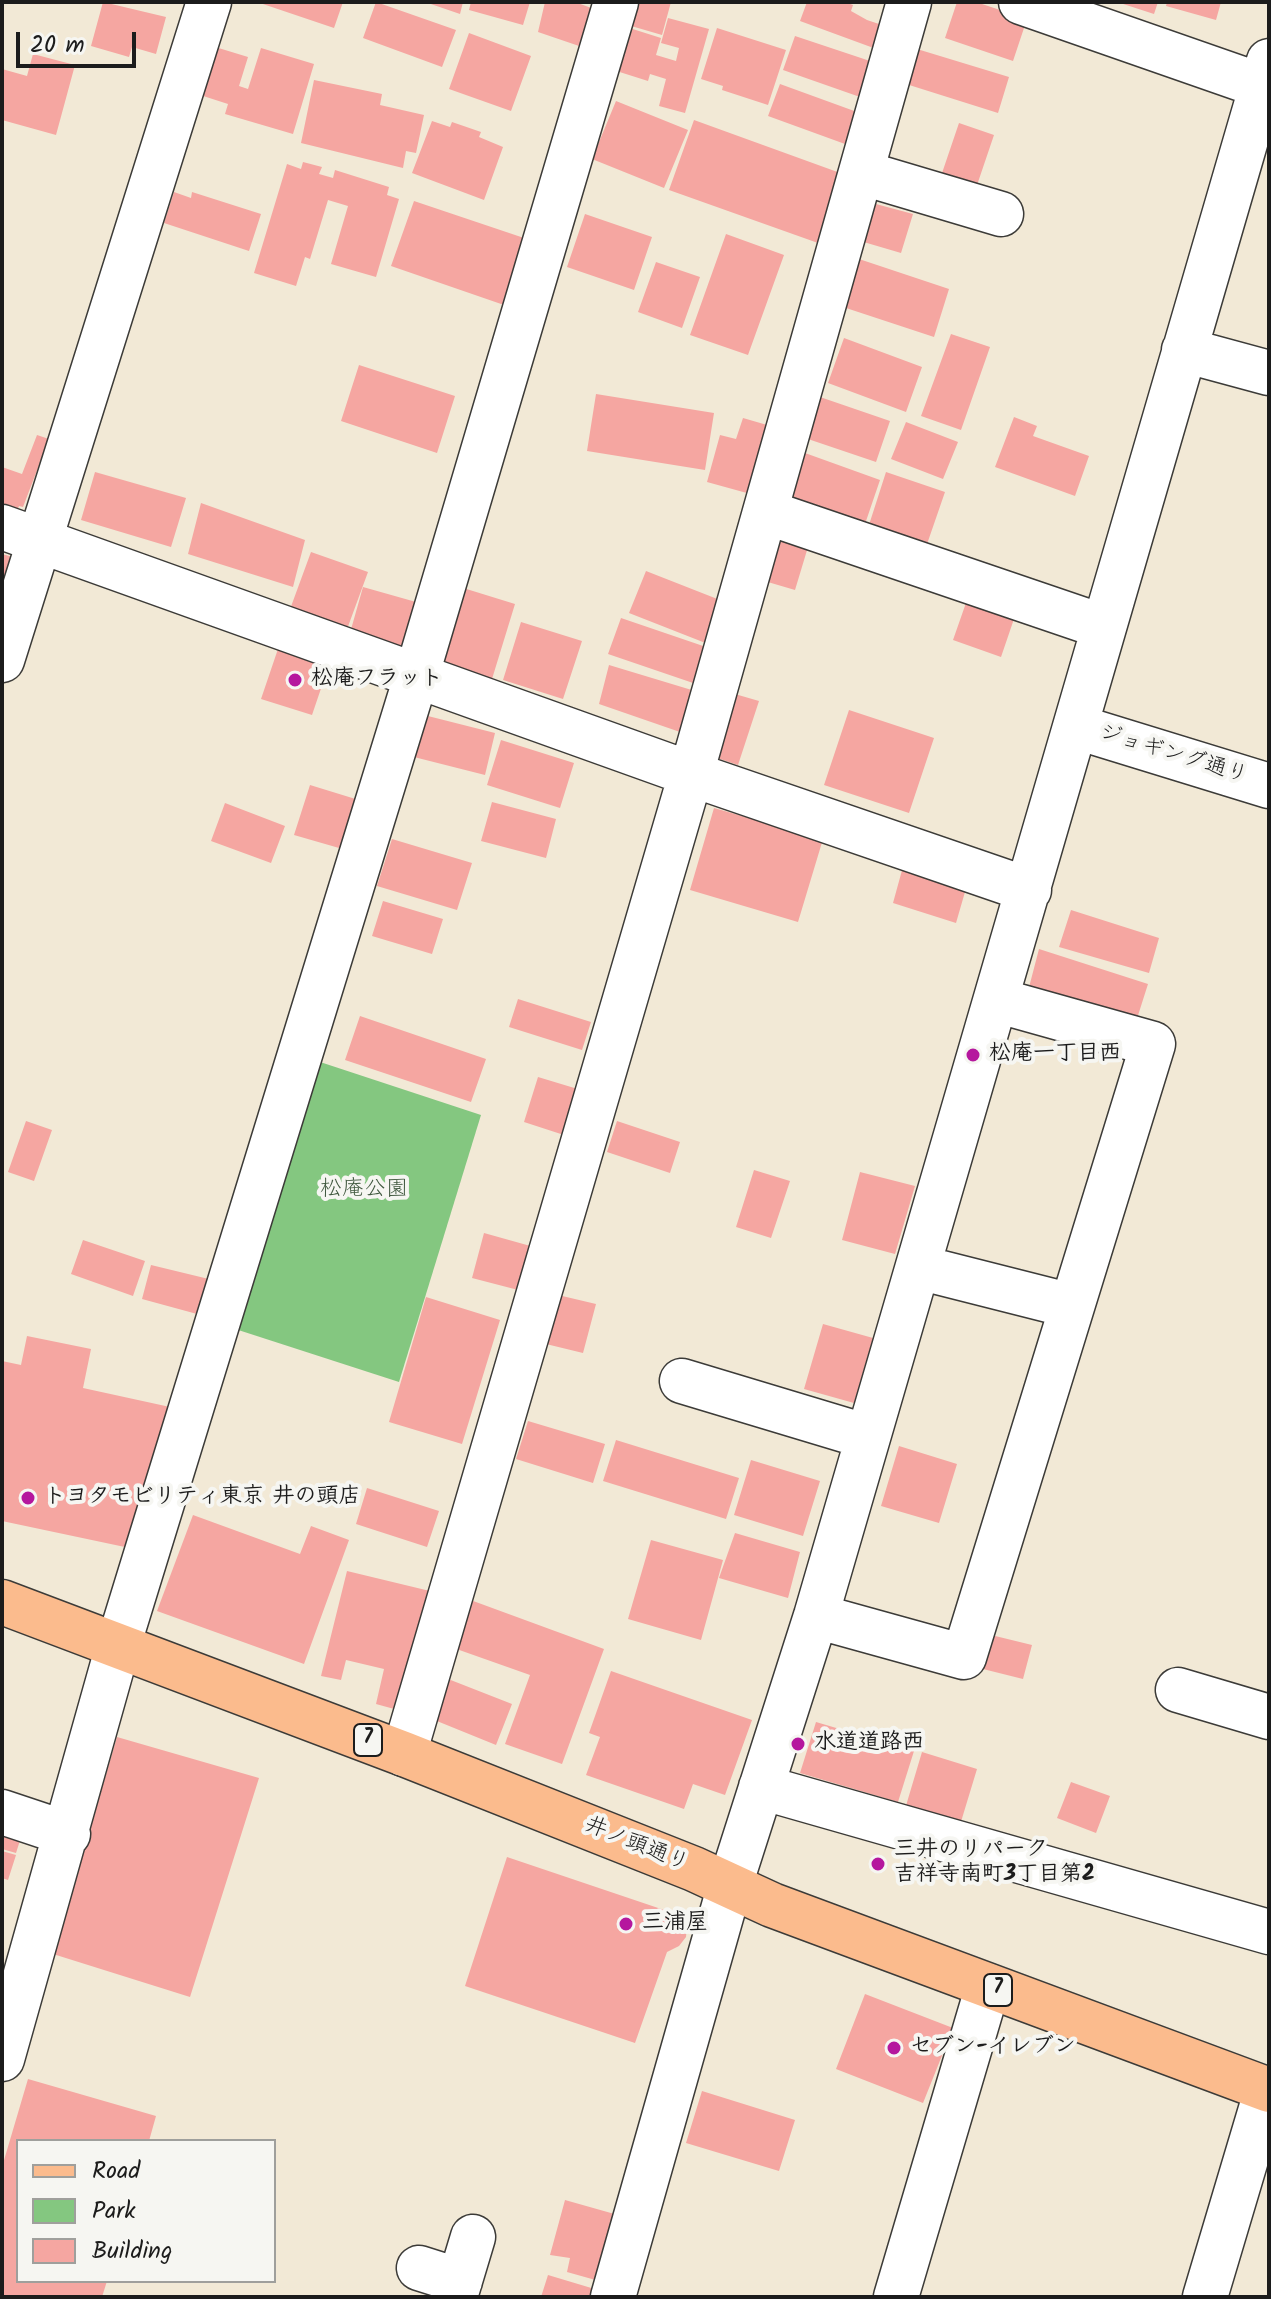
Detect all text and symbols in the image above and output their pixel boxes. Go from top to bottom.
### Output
scale bar [20,16,140,66]
text: 20 m [30,26,85,65]
place label: 松庵フラット [311,667,443,693]
marker: 松庵フラット [286,671,304,689]
street label: ジョギング通り [1096,721,1250,791]
place label: 松庵一丁目西 [989,1042,1121,1068]
marker: 松庵一丁目西 [964,1046,982,1064]
park label: 松庵公園 [320,1178,408,1204]
place label: トヨタモビリティ東京 井の頭店 [44,1485,360,1511]
marker: トヨタモビリティ東京 井の頭店 [19,1489,37,1507]
road number: 7 [354,1724,382,1756]
place label: 水道道路西 [814,1731,924,1757]
marker: 水道道路西 [789,1735,807,1753]
street label: 井ノ頭通り [580,1813,692,1879]
place label: 三井のリパーク 吉祥寺南町3丁目第2 [894,1838,1095,1890]
marker: 三井のリパーク 吉祥寺南町3丁目第2 [869,1855,887,1873]
place label: 三浦屋 [642,1911,708,1937]
marker: 三浦屋 [617,1915,635,1933]
road number: 7 [984,1974,1012,2006]
place label: セブン-イレブン [910,2035,1076,2061]
marker: セブン-イレブン [885,2039,903,2057]
legend [16,2139,276,2283]
text: Road [92,2152,140,2191]
text: Park [92,2192,136,2231]
text: Building [92,2232,172,2271]

